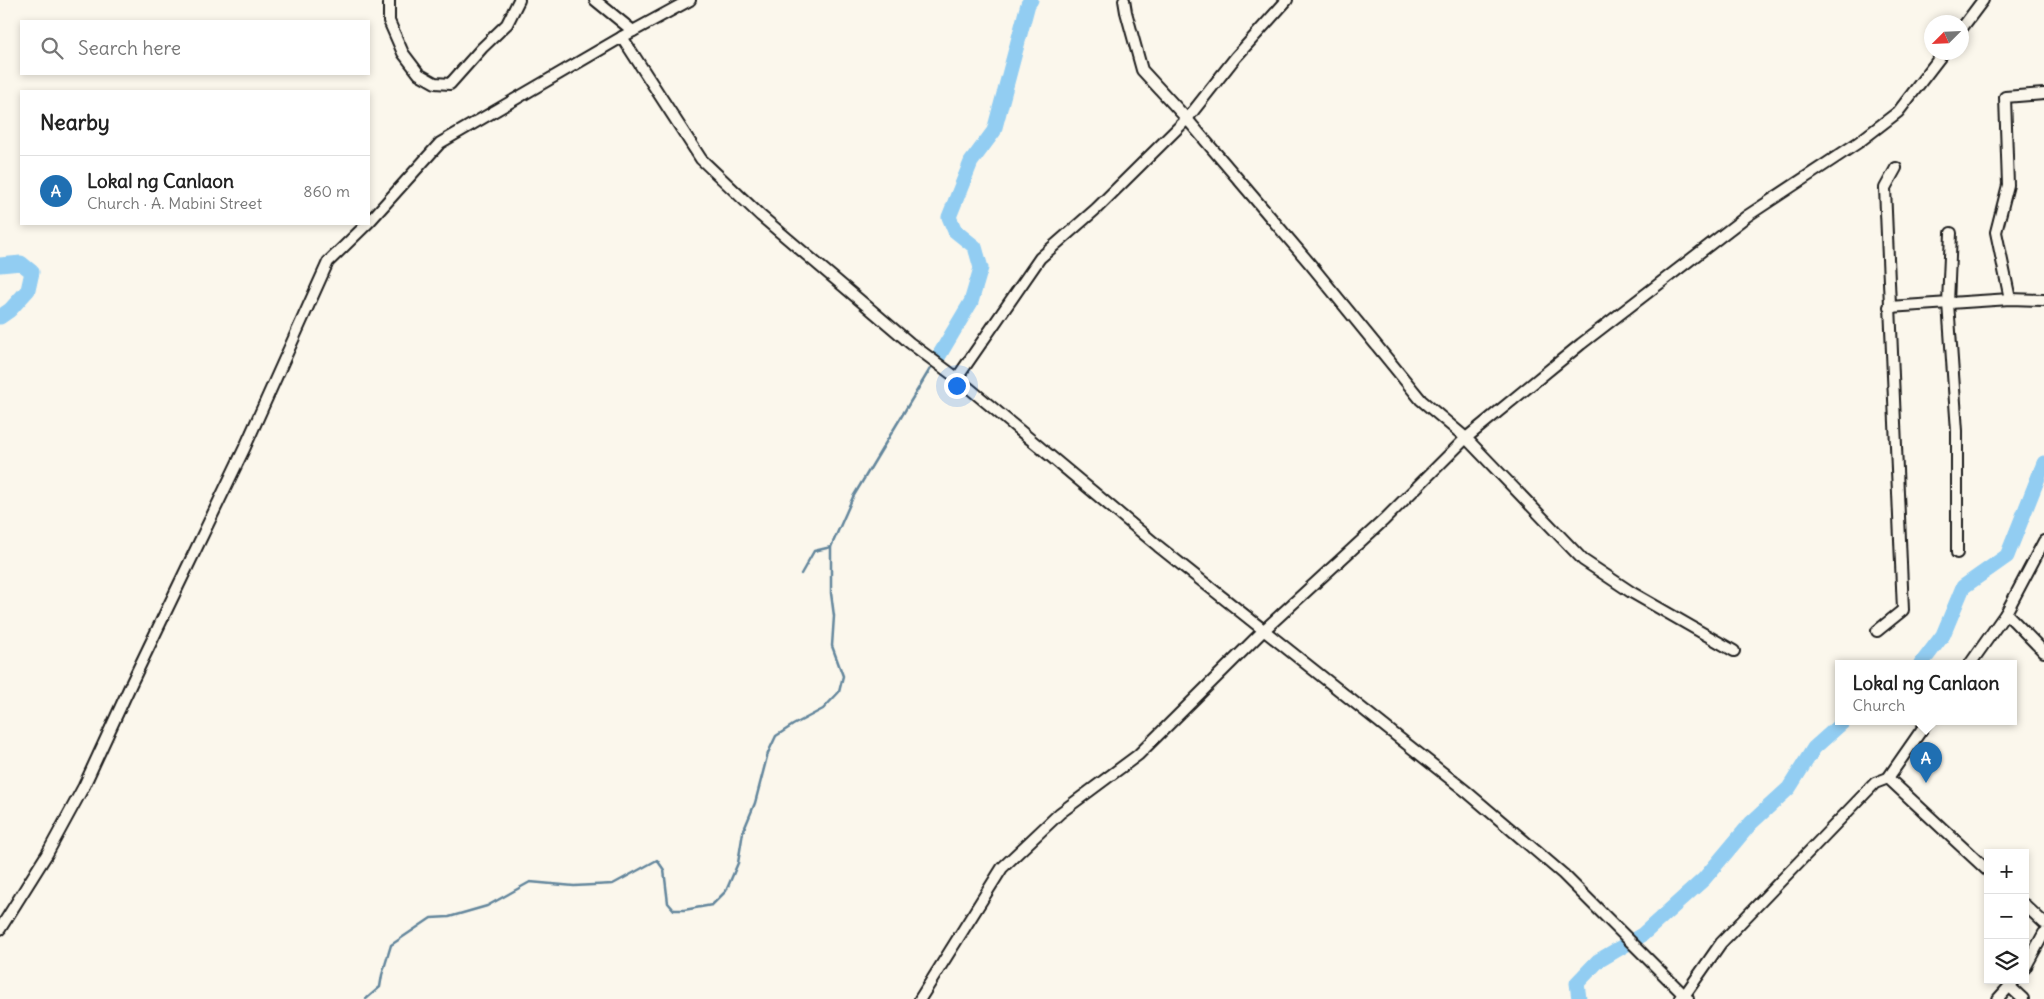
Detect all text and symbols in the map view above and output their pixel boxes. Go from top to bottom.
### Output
north arrow [1924,15,1969,60]
search box [20,20,370,75]
icon: search [38,34,66,62]
text: Search here [78,36,181,60]
text: Nearby [40,109,110,136]
text: Lokal ng Canlaon [87,169,234,193]
text: A [51,181,61,201]
text: 860 m [303,181,350,201]
text: Church · A. Mabini Street [87,193,262,213]
your location [944,373,970,399]
popup [1835,660,2017,725]
text: Lokal ng Canlaon [1853,671,2000,695]
text: Church [1853,695,1905,715]
pin: A [1910,742,1942,783]
map controls [1984,849,2029,984]
button: + [1984,849,2029,894]
button: − [1984,894,2029,939]
button: layers [1984,939,2029,984]

